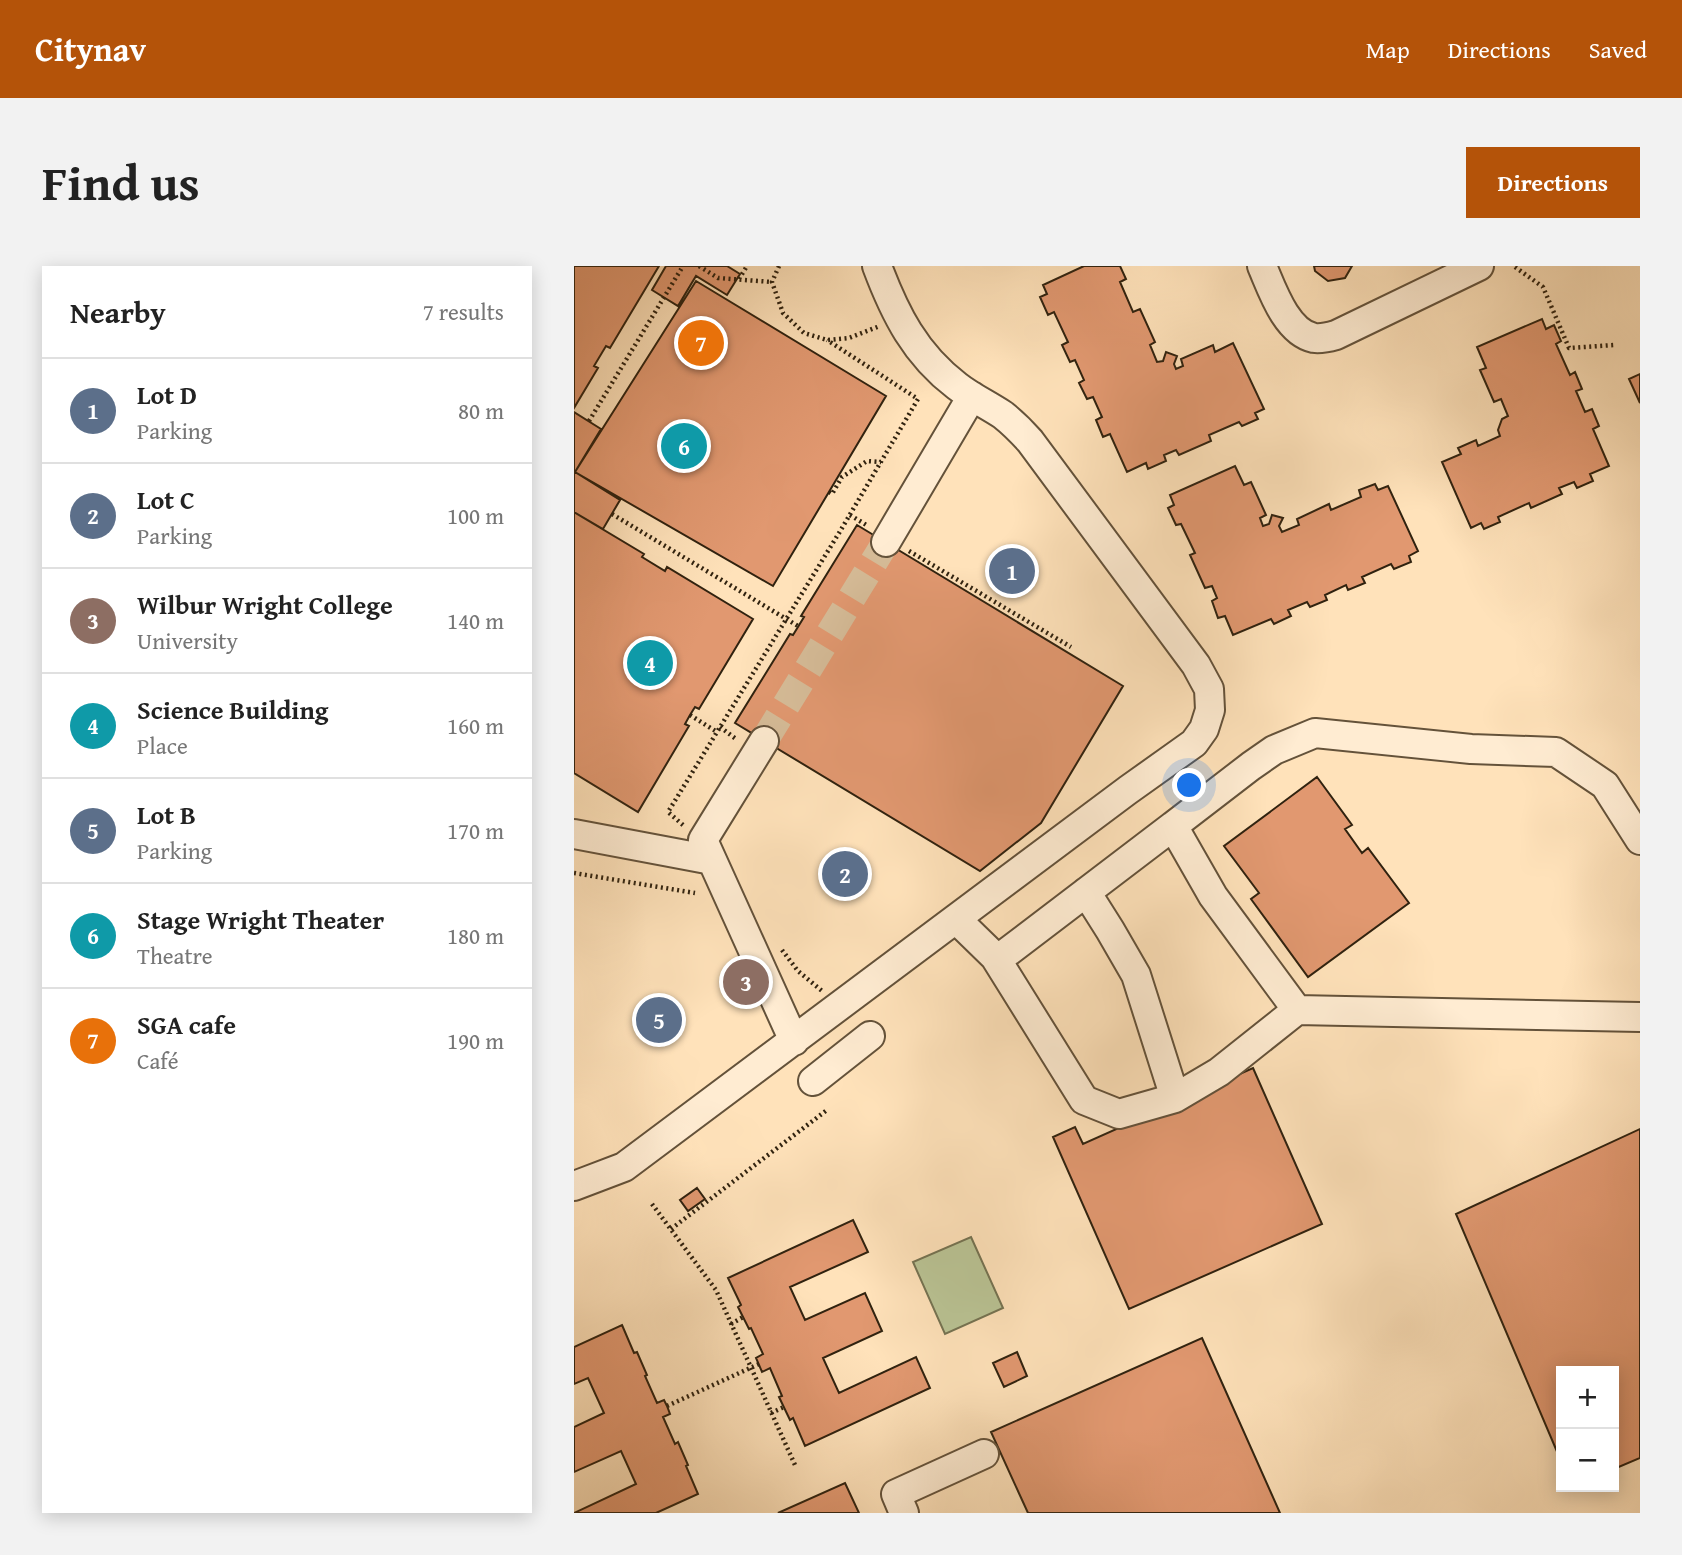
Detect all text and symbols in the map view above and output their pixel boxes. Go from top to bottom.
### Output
text: Citynav [35,25,146,73]
text: Map [1366,32,1410,67]
text: Directions [1448,32,1551,67]
text: Saved [1589,32,1647,67]
text: Find us [42,146,200,218]
button: Directions [1466,147,1640,218]
text: Nearby [70,290,166,334]
text: 7 results [423,295,504,328]
pin: 7 [678,317,724,369]
text: Lot D [137,375,197,414]
text: 1 [87,394,99,427]
text: 80 m [458,394,504,427]
text: Parking [137,414,212,447]
pin: 6 [661,420,707,472]
text: Lot C [137,480,195,519]
text: 2 [87,499,99,532]
text: 100 m [447,499,504,532]
text: Parking [137,519,212,552]
pin: 1 [989,545,1035,597]
text: Wilbur Wright College [137,585,393,624]
text: 3 [87,604,99,637]
text: 140 m [447,604,504,637]
text: University [137,624,238,657]
pin: 4 [627,637,673,689]
text: Science Building [137,690,328,729]
text: 4 [87,709,99,742]
text: 160 m [447,709,504,742]
text: Place [137,729,188,762]
your location [1172,768,1206,802]
text: Lot B [137,795,196,834]
text: 5 [87,814,99,847]
text: 170 m [447,814,504,847]
text: Parking [137,834,212,867]
pin: 2 [822,848,868,900]
text: Stage Wright Theater [137,900,384,939]
text: 6 [87,919,99,952]
text: 180 m [447,919,504,952]
text: Theatre [137,939,213,972]
pin: 3 [723,956,769,1008]
pin: 5 [636,994,682,1046]
text: SGA cafe [137,1005,236,1044]
text: 7 [87,1024,99,1057]
text: 190 m [447,1024,504,1057]
text: Café [137,1044,179,1077]
map controls [1556,1366,1619,1492]
button: + [1556,1366,1619,1429]
button: − [1556,1429,1619,1492]

